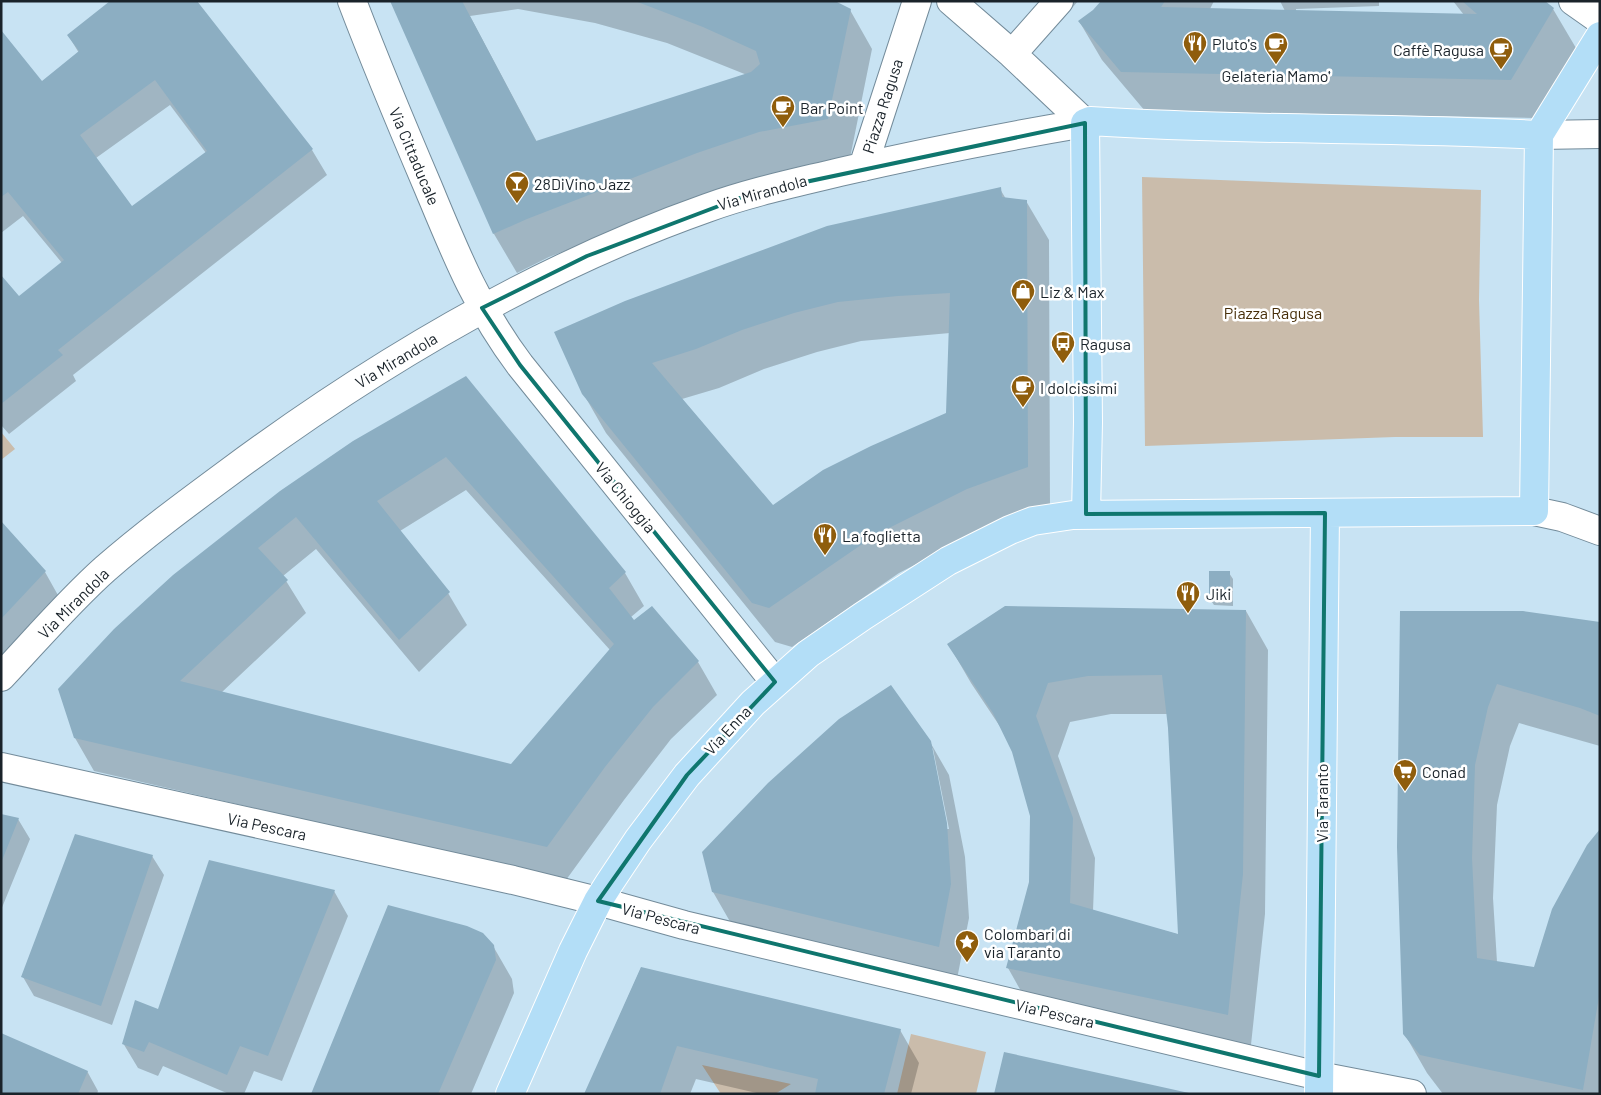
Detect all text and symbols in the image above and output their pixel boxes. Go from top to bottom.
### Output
restaurant icon: Pluto's [1182,30,1208,64]
cafe icon: Gelateria Mamo' [1263,31,1289,65]
place label: Pluto's [1212,34,1257,53]
cafe icon: Caffè Ragusa [1488,36,1514,70]
place label: Caffè Ragusa [1393,40,1484,59]
street label: Piazza Ragusa [858,56,906,156]
place label: Gelateria Mamo' [1222,66,1330,85]
cafe icon: Bar Point [770,94,796,128]
place label: Bar Point [800,98,864,117]
street label: Via Cittaducale [386,104,444,208]
bar icon: 28DiVino Jazz [504,170,530,204]
street label: Via Mirandola [715,170,809,214]
place label: 28DiVino Jazz [534,174,630,193]
shop icon: Liz & Max [1010,278,1036,312]
place label: Liz & Max [1040,282,1105,301]
park label: Piazza Ragusa [1224,303,1322,322]
street label: Via Mirandola [352,328,440,392]
bus stop icon: Ragusa [1050,330,1076,364]
place label: Ragusa [1080,334,1131,353]
cafe icon: I dolcissimi [1010,374,1036,408]
place label: I dolcissimi [1040,378,1117,397]
street label: Via Chioggia [592,458,660,536]
restaurant icon: La foglietta [812,522,838,556]
place label: La foglietta [842,526,921,545]
street label: Via Mirandola [34,564,112,642]
restaurant icon: Jiki [1175,580,1201,614]
place label: Jiki [1206,584,1231,603]
street label: Via Enna [700,702,754,758]
supermarket icon: Conad [1392,758,1418,792]
place label: Conad [1422,762,1466,781]
street label: Via Taranto [1312,764,1331,842]
street label: Via Pescara [226,808,308,844]
street label: Via Pescara [620,898,702,938]
place label: Colombari di via Taranto [984,924,1071,961]
place icon: Colombari di via Taranto [954,929,980,963]
street label: Via Pescara [1014,995,1096,1031]

